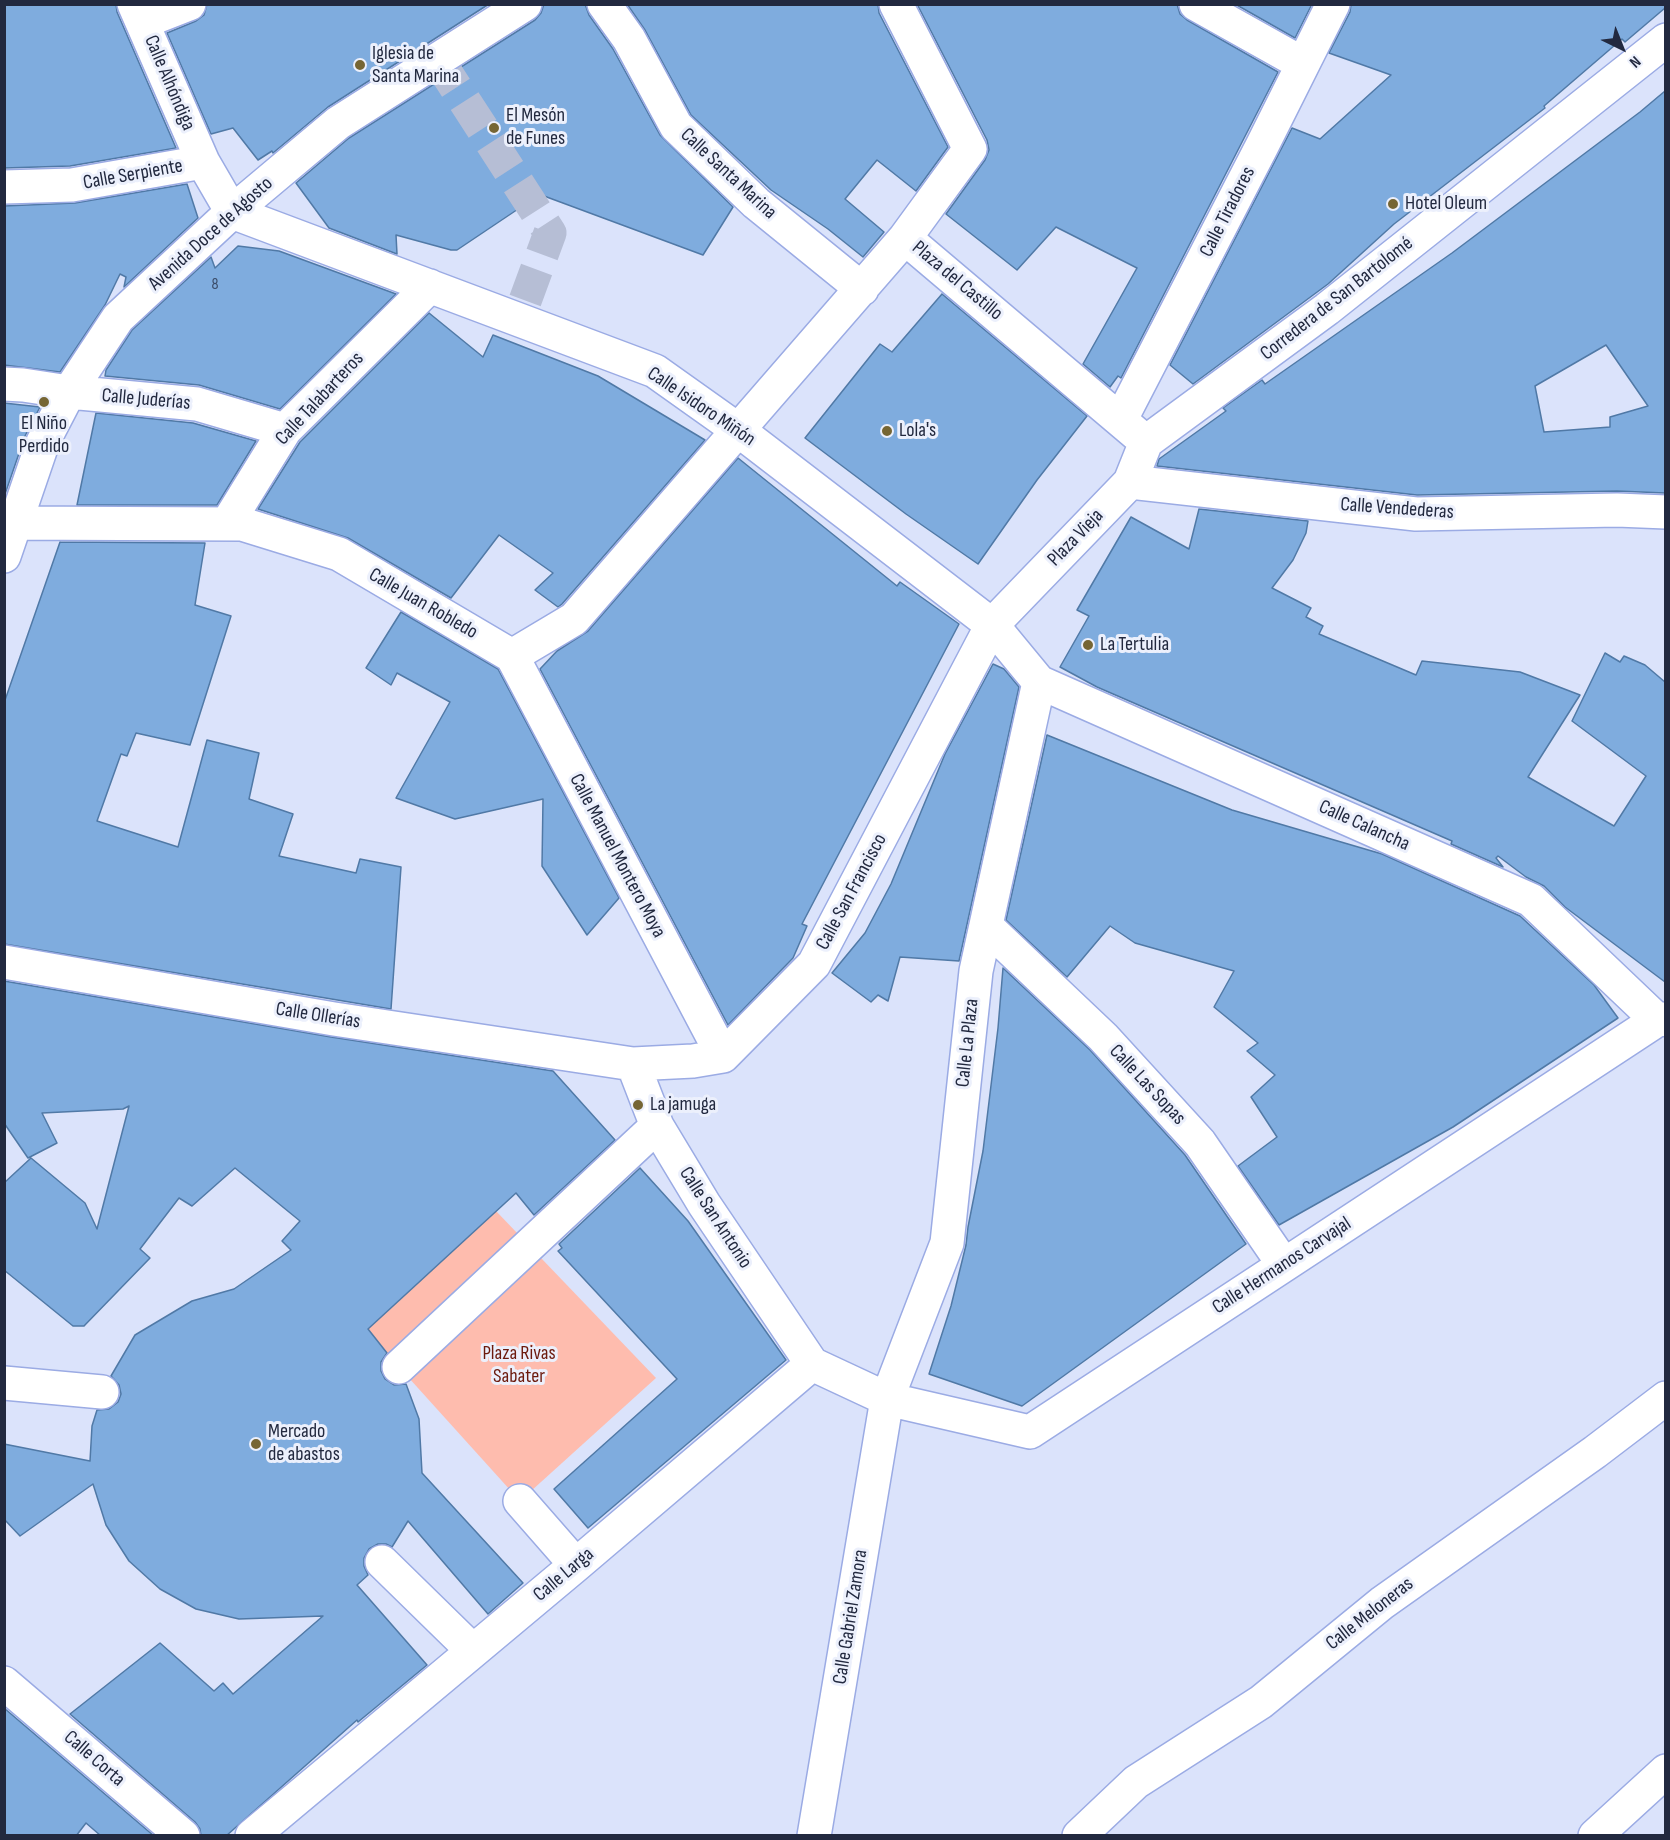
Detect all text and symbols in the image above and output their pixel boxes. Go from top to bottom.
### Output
north arrow [1592,18,1652,78]
street label: Calle Alhóndiga [138,32,200,134]
place label: Iglesia de Santa Marina [372,42,459,89]
text: N [1625,52,1644,71]
marker: Iglesia de Santa Marina [353,58,367,72]
place label: El Mesón de Funes [506,104,565,151]
marker: El Mesón de Funes [487,121,501,135]
street label: Calle Santa Marina [675,123,781,225]
street label: Calle Serpiente [81,154,185,196]
street label: Calle Tiradores [1195,163,1261,261]
street label: Avenida Doce de Agosto [144,172,278,296]
place label: Hotel Oleum [1405,192,1487,216]
marker: Hotel Oleum [1386,197,1400,211]
street label: Corredera de San Bartolomé [1256,232,1418,366]
street label: Plaza del Castillo [907,236,1007,326]
house number: 8 [211,275,219,295]
street label: Calle Talabarteros [271,347,369,451]
street label: Calle Isidoro Miñón [642,362,760,452]
street label: Calle Juderías [101,384,191,416]
marker: El Niño Perdido [37,395,51,409]
place label: El Niño Perdido [19,412,69,459]
place label: Lola's [899,419,936,443]
marker: Lola's [880,424,894,438]
street label: Calle Vendederas [1339,493,1455,525]
street label: Plaza Vieja [1043,505,1109,571]
street label: Calle Juan Robledo [364,563,482,645]
place label: La Tertulia [1100,633,1169,657]
marker: La Tertulia [1081,638,1095,652]
street label: Calle Manuel Montero Moya [564,770,670,942]
street label: Calle Calancha [1315,795,1413,857]
street label: Calle San Francisco [811,830,893,954]
street label: Calle Ollerías [274,997,362,1035]
street label: Calle La Plaza [951,998,985,1088]
street label: Calle Las Sopas [1104,1040,1190,1130]
place label: La jamuga [650,1093,716,1117]
marker: La jamuga [631,1098,645,1112]
street label: Calle San Antonio [673,1163,757,1273]
street label: Calle Hermanos Carvajal [1208,1212,1356,1320]
park label: Plaza Rivas Sabater [482,1342,556,1389]
place label: Mercado de abastos [268,1420,340,1467]
marker: Mercado de abastos [249,1437,263,1451]
street label: Calle Larga [529,1543,599,1607]
street label: Calle Gabriel Zamora [829,1548,873,1686]
street label: Calle Meloneras [1321,1572,1419,1656]
street label: Calle Corta [58,1726,130,1792]

